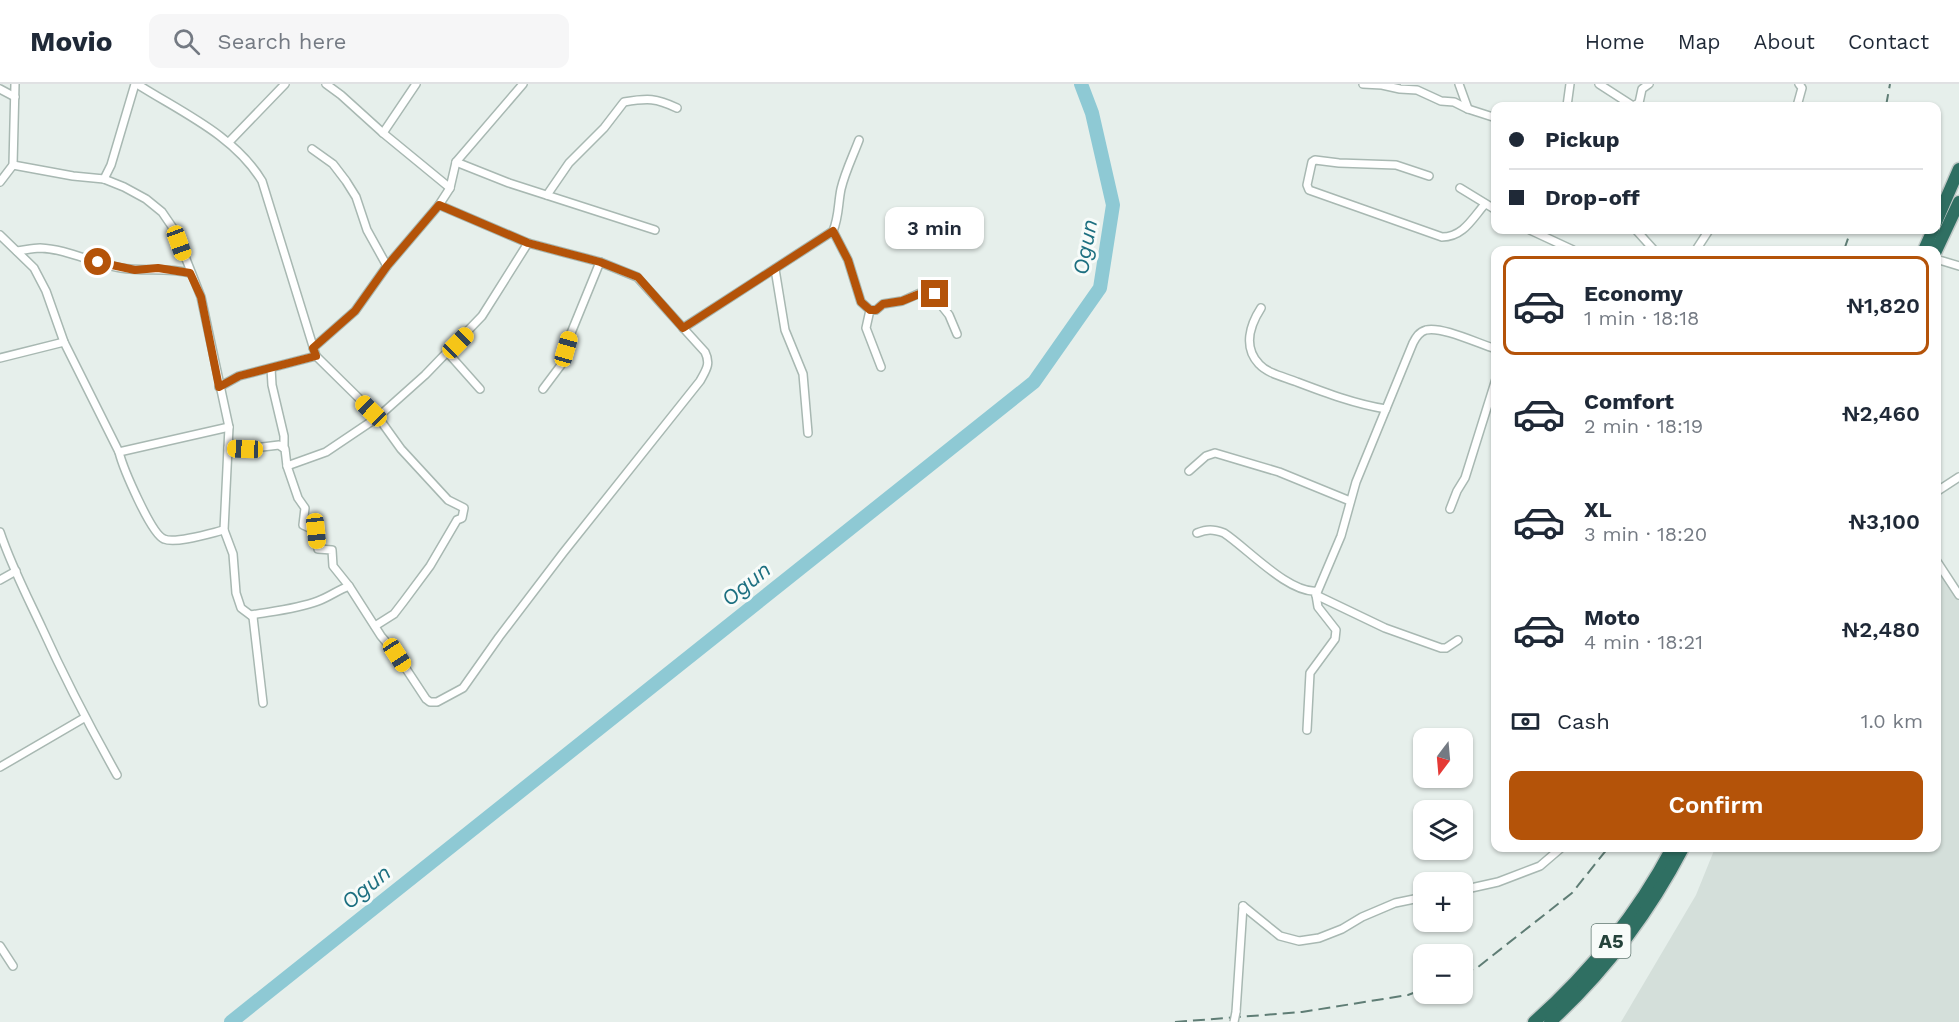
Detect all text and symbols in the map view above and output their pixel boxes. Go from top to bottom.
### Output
search box [149,14,569,68]
text: Movio [30,25,113,58]
icon: search [170,25,203,58]
text: Search here [218,29,347,54]
text: Home [1585,29,1645,54]
text: Map [1678,29,1721,54]
text: About [1754,29,1815,54]
text: Contact [1848,29,1929,54]
text: Pickup [1545,127,1620,152]
text: Drop-off [1545,185,1640,210]
callout: 3 min [886,207,984,249]
text: 3 min [907,216,962,240]
water label: Ogun [1068,217,1102,277]
car [164,223,194,263]
route start [84,248,111,275]
icon: car [1512,279,1566,333]
route end [921,280,948,307]
text: Economy [1584,281,1683,306]
text: ₦1,820 [1846,293,1920,318]
text: 1 min · 18:18 [1584,306,1699,330]
car [439,324,477,362]
car [552,329,580,369]
icon: car [1512,387,1566,441]
text: Comfort [1584,389,1674,414]
car [352,392,390,430]
text: ₦2,460 [1842,401,1920,426]
text: 2 min · 18:19 [1584,414,1703,438]
car [227,439,263,459]
icon: car [1512,495,1566,549]
text: XL [1584,497,1612,522]
text: ₦3,100 [1849,509,1920,534]
car [305,512,327,550]
text: 3 min · 18:20 [1584,522,1707,546]
water label: Ogun [716,557,776,611]
icon: car [1512,603,1566,657]
text: Moto [1584,605,1640,630]
text: ₦2,480 [1842,617,1920,642]
text: 4 min · 18:21 [1584,630,1703,654]
car [380,635,414,675]
icon: cash [1509,705,1542,738]
text: Cash [1557,709,1610,734]
text: 1.0 km [1861,709,1923,733]
north arrow [1413,728,1473,788]
map controls [1413,728,1473,1004]
button: Confirm [1509,771,1923,840]
button: layers [1413,800,1473,860]
water label: Ogun [336,860,396,914]
button: + [1413,872,1473,932]
road number: A5 [1592,924,1630,958]
button: − [1413,944,1473,1004]

